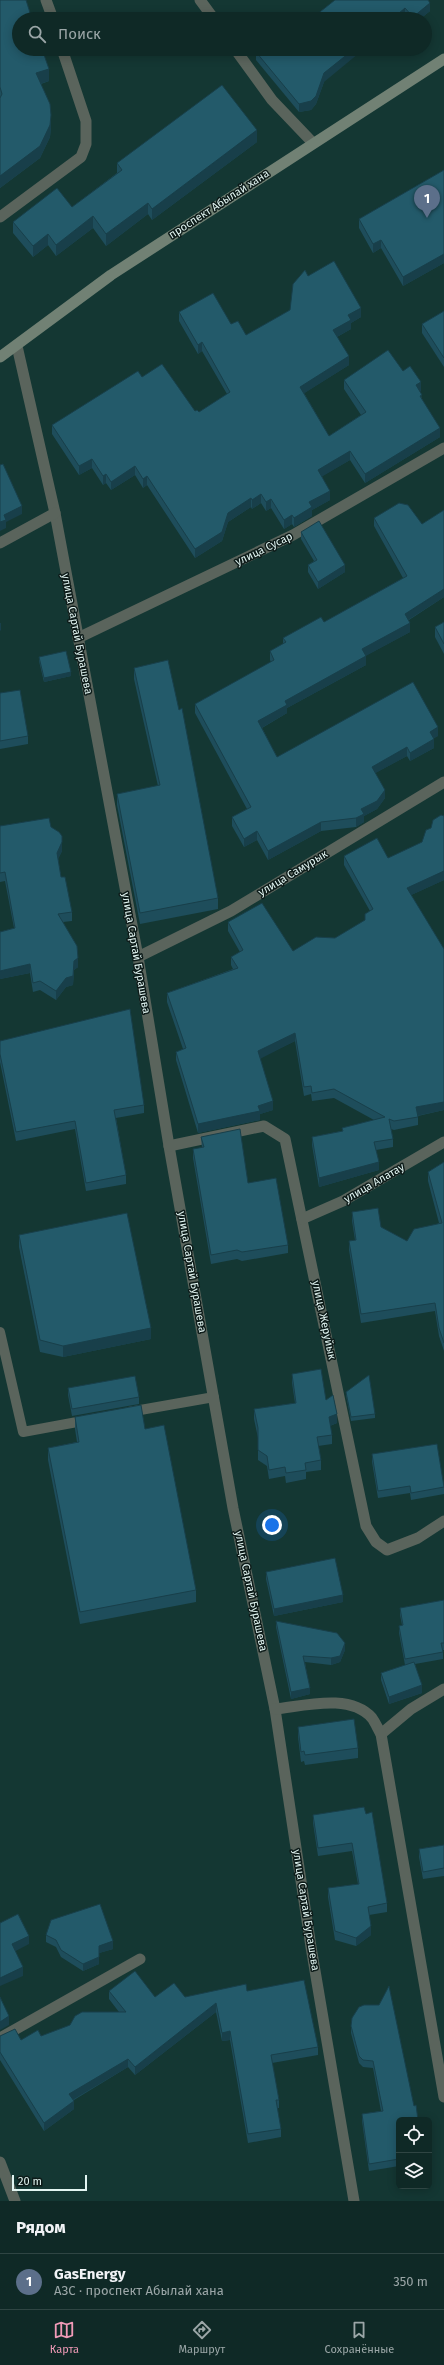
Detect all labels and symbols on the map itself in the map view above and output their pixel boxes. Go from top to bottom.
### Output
street label: проспект Абылай хана [166,167,272,241]
pin: 1 [414,185,440,218]
street label: улица Сусар [233,530,295,568]
street label: улица Сартай Бурашева [59,572,95,696]
street label: улица Самурык [256,847,330,899]
street label: улица Сартай Бурашева [119,891,153,1015]
street label: улица Алатау [341,1160,407,1206]
street label: улица Сартай Бурашева [175,1210,209,1334]
street label: улица Жеруйык [309,1279,339,1361]
your location [262,1515,282,1535]
street label: улица Сартай Бурашева [232,1530,270,1652]
street label: улица Сартай Бурашева [290,1848,322,1972]
scale bar [12,2173,87,2192]

